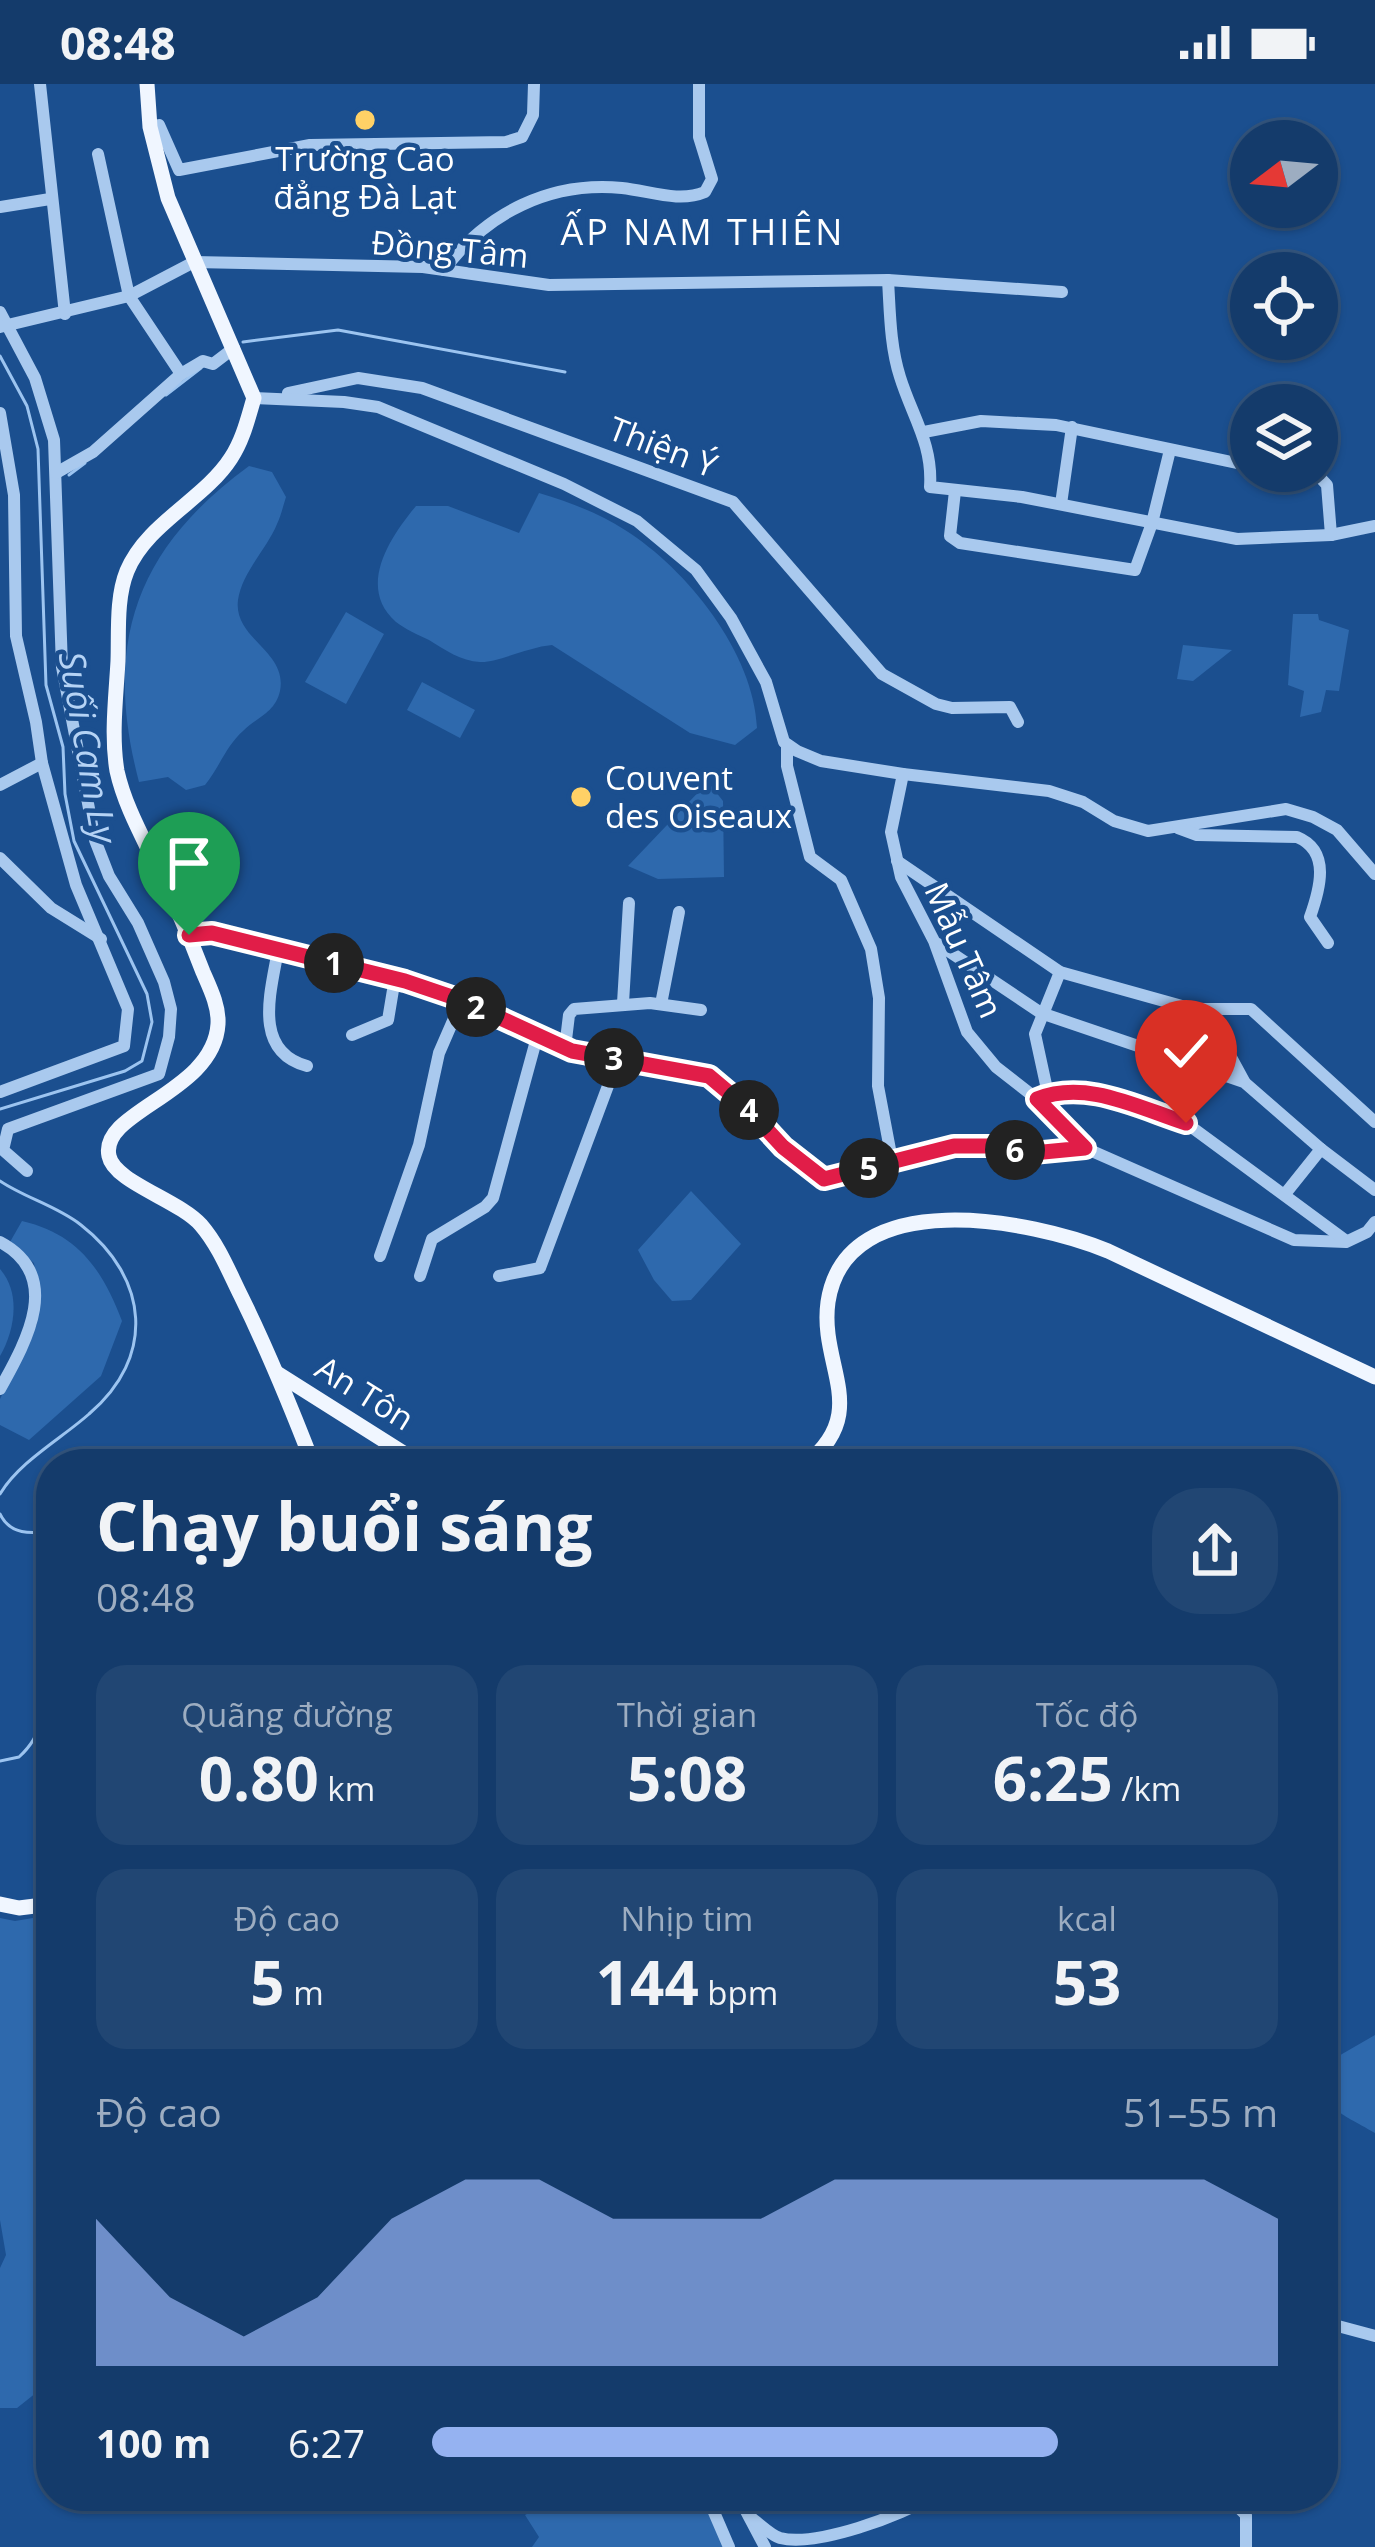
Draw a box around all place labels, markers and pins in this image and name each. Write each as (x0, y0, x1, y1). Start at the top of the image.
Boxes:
marker: Trường Cao đẳng Đà Lạt (352, 107, 378, 133)
place label: Trường Cao đẳng Đà Lạt (273, 136, 457, 219)
place label: Couvent des Oiseaux (605, 755, 792, 838)
marker: Couvent des Oiseaux (568, 784, 594, 810)
pin (138, 812, 240, 935)
pin: 1 (304, 933, 364, 993)
pin: 2 (446, 977, 506, 1037)
pin (1135, 1000, 1237, 1123)
pin: 3 (584, 1028, 644, 1088)
pin: 4 (719, 1080, 779, 1140)
pin: 6 (985, 1120, 1045, 1180)
pin: 5 (839, 1138, 899, 1198)

